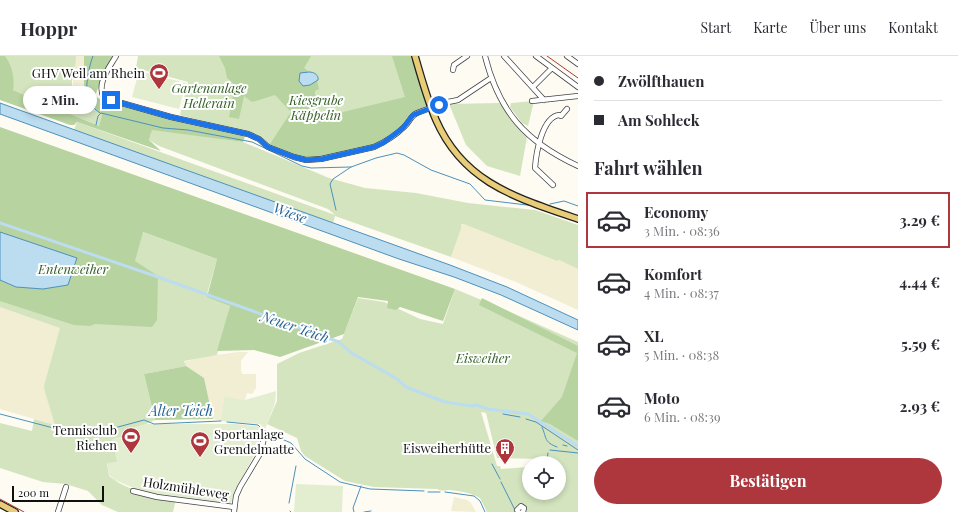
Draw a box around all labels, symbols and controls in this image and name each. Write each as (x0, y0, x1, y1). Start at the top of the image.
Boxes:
text: Hoppr (20, 15, 77, 41)
text: Start (700, 18, 731, 37)
text: Karte (753, 18, 788, 37)
text: Über uns (810, 18, 866, 37)
text: Kontakt (888, 18, 938, 37)
sports icon: GHV Weil am Rhein (148, 62, 170, 90)
place label: GHV Weil am Rhein (32, 64, 145, 81)
text: Zwölfthauen (618, 71, 705, 91)
park label: Gartenanlage Hellerain (171, 79, 247, 111)
callout: 2 Min. (23, 86, 97, 114)
text: 2 Min. (41, 91, 79, 108)
route end (102, 91, 120, 109)
park label: Kiesgrube Käppelin (288, 91, 343, 123)
route start (430, 96, 448, 114)
text: Am Sohleck (618, 110, 700, 130)
text: Fahrt wählen (594, 156, 703, 180)
water label: Wiese (271, 198, 309, 227)
icon: car (596, 202, 632, 238)
text: Economy (644, 202, 708, 222)
text: 3.29 € (899, 210, 940, 230)
text: 3 Min. · 08:36 (644, 222, 720, 239)
park label: Entenweiher (37, 260, 108, 277)
icon: car (596, 264, 632, 300)
text: Komfort (644, 264, 702, 284)
text: 4.44 € (899, 272, 940, 292)
text: 4 Min. · 08:37 (644, 284, 719, 301)
water label: Neuer Teich (257, 305, 332, 347)
icon: car (596, 326, 632, 362)
text: XL (644, 326, 664, 346)
text: 5.59 € (901, 334, 940, 354)
text: 5 Min. · 08:38 (644, 346, 719, 363)
park label: Eisweiher (455, 349, 510, 366)
icon: car (596, 388, 632, 424)
text: Moto (644, 388, 680, 408)
text: 2.93 € (900, 396, 940, 416)
water label: Alter Teich (147, 401, 213, 420)
text: 6 Min. · 08:39 (644, 408, 721, 425)
place label: Tennisclub Riehen (53, 421, 117, 453)
place label: Sportanlage Grendelmatte (214, 425, 295, 457)
sports icon: Tennisclub Riehen (120, 426, 142, 454)
sports icon: Sportanlage Grendelmatte (189, 430, 211, 458)
building icon: Eisweiherhütte (494, 437, 516, 465)
place label: Eisweiherhütte (403, 439, 491, 456)
map controls (522, 456, 566, 500)
button: locate (522, 456, 566, 500)
button: Bestätigen (594, 458, 942, 504)
street label: Holzmühleweg (142, 472, 230, 503)
scale bar (12, 484, 104, 503)
text: 200 m (18, 485, 49, 500)

